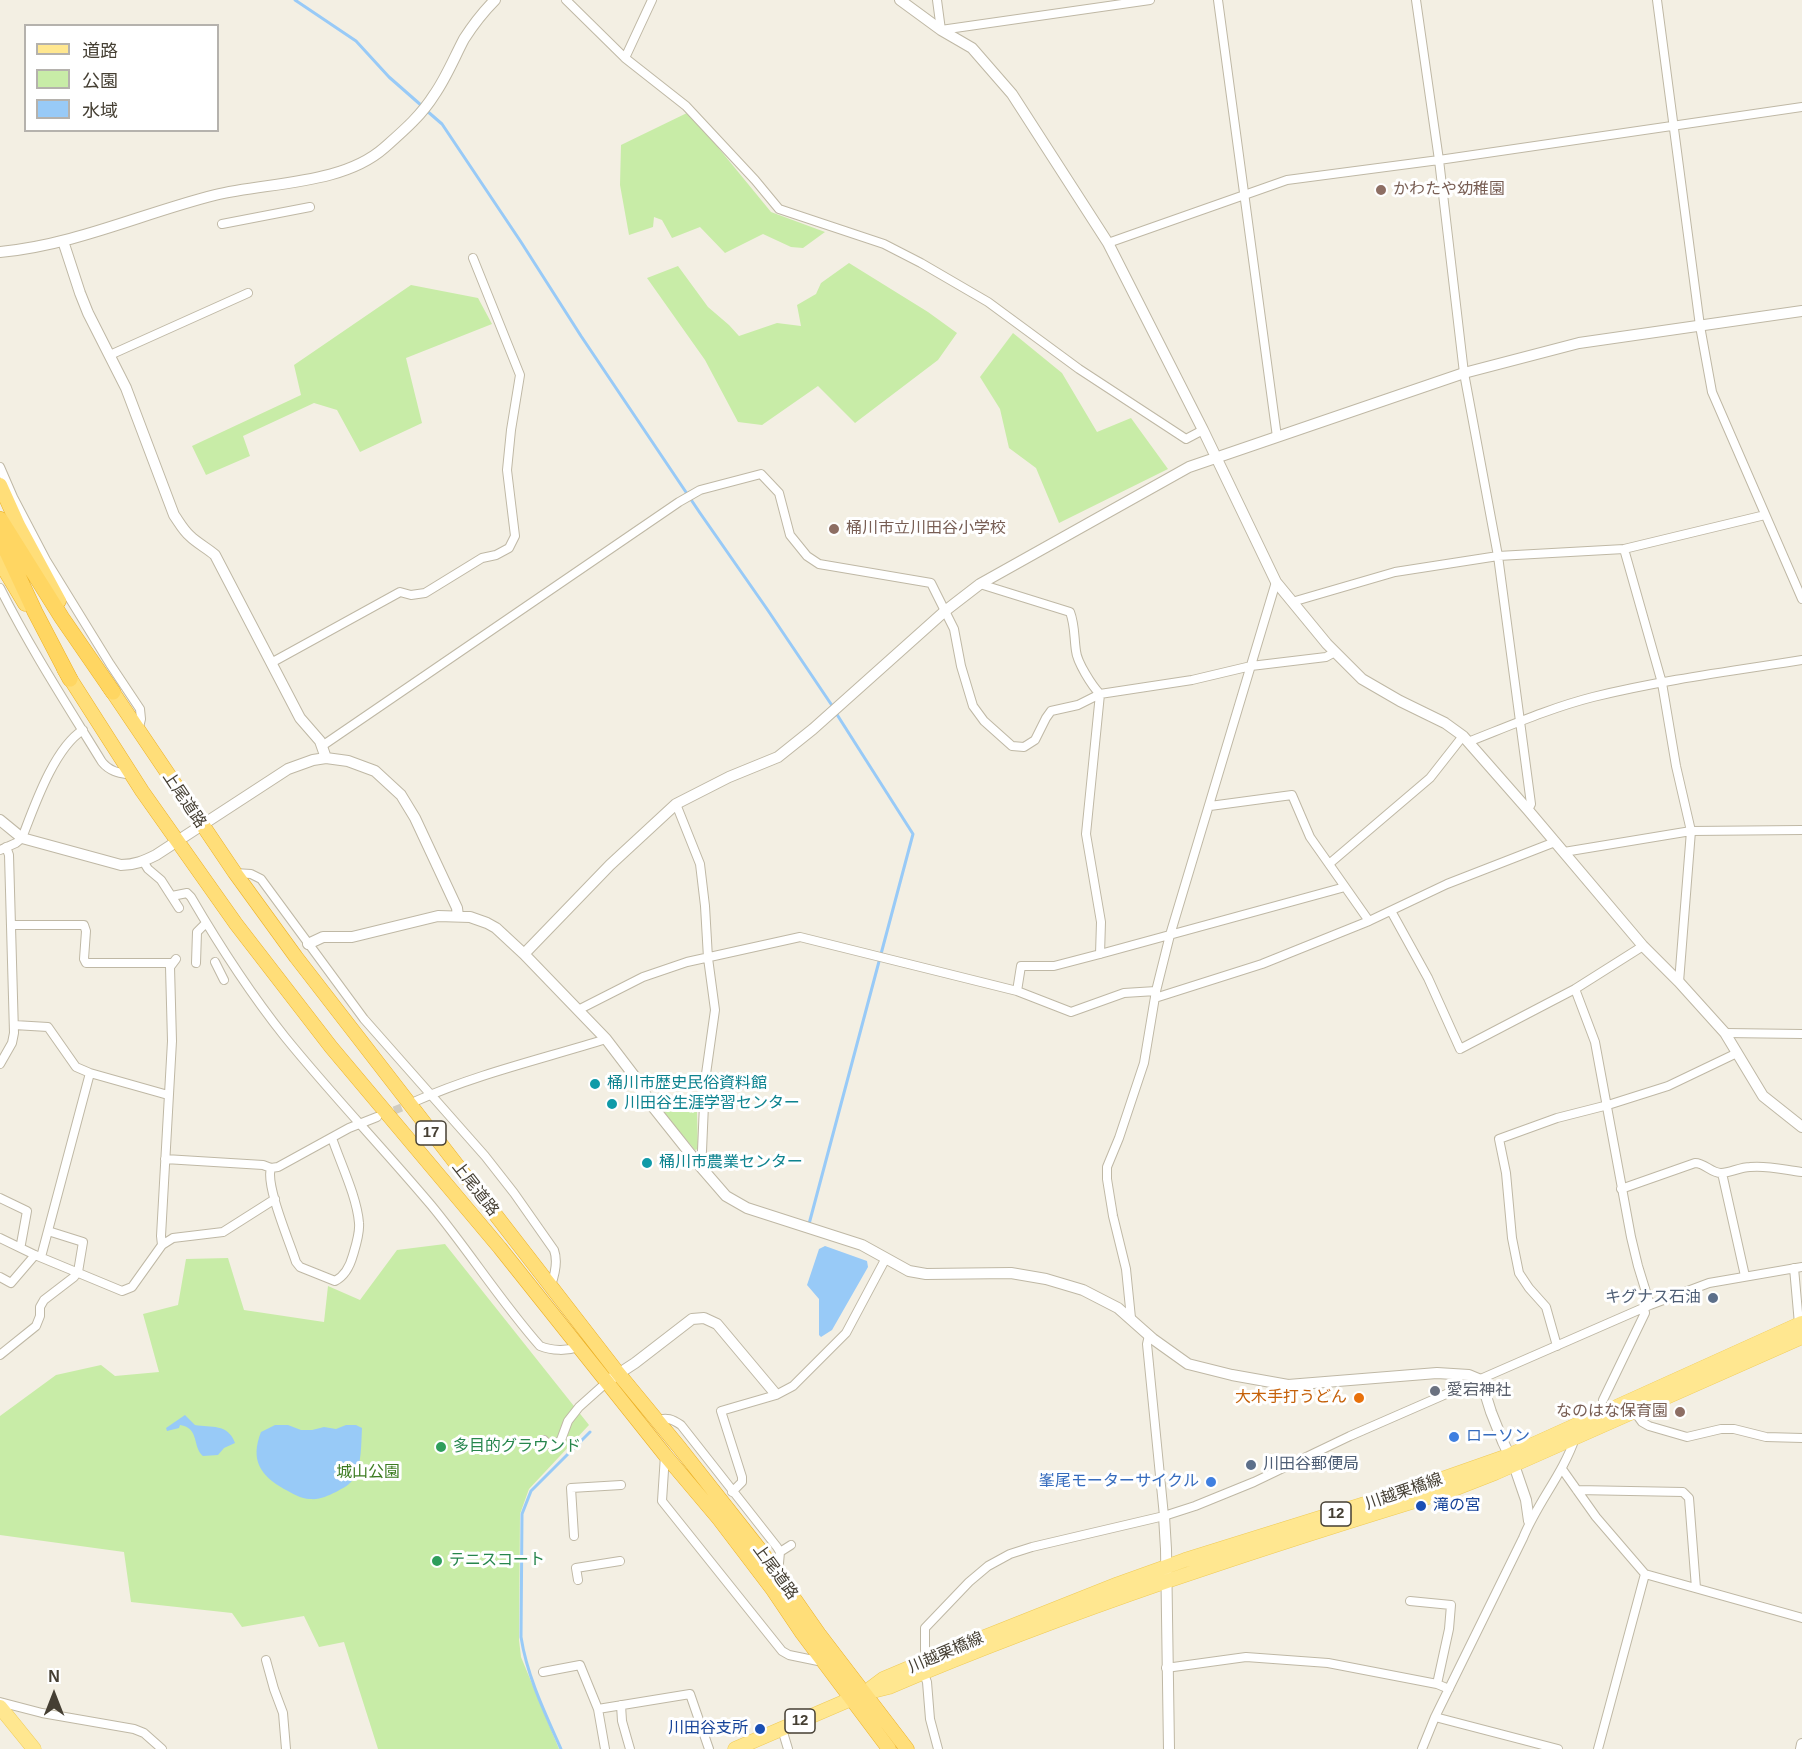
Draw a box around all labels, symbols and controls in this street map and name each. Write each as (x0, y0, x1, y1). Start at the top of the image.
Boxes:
legend (24, 24, 219, 132)
text: 道路 (82, 41, 118, 61)
text: 公園 (82, 71, 118, 91)
text: 水域 (82, 101, 118, 121)
place label: かわたや幼稚園 (1393, 180, 1505, 200)
marker: かわたや幼稚園 (1374, 183, 1388, 197)
place label: 桶川市立川田谷小学校 (846, 519, 1006, 539)
marker: 桶川市立川田谷小学校 (827, 522, 841, 536)
street label: 上尾道路 (158, 768, 210, 832)
place label: 桶川市歴史民俗資料館 (607, 1074, 767, 1094)
marker: 桶川市歴史民俗資料館 (588, 1077, 602, 1091)
place label: 川田谷生涯学習センター (624, 1094, 800, 1114)
marker: 川田谷生涯学習センター (605, 1097, 619, 1111)
road number: 17 (416, 1121, 446, 1145)
place label: 桶川市農業センター (659, 1153, 803, 1173)
marker: 桶川市農業センター (640, 1156, 654, 1170)
street label: 上尾道路 (448, 1158, 502, 1220)
place label: キグナス石油 (1605, 1288, 1701, 1308)
marker: キグナス石油 (1706, 1291, 1720, 1305)
place label: 愛宕神社 (1447, 1381, 1511, 1401)
marker: 愛宕神社 (1428, 1384, 1442, 1398)
place label: 大木手打うどん (1235, 1388, 1347, 1408)
marker: 大木手打うどん (1352, 1391, 1366, 1405)
place label: なのはな保育園 (1556, 1402, 1668, 1422)
marker: なのはな保育園 (1673, 1405, 1687, 1419)
place label: ローソン (1466, 1427, 1530, 1447)
marker: ローソン (1447, 1430, 1461, 1444)
place label: 多目的グラウンド (453, 1437, 581, 1457)
marker: 多目的グラウンド (434, 1440, 448, 1454)
place label: 川田谷郵便局 (1263, 1455, 1359, 1475)
marker: 川田谷郵便局 (1244, 1458, 1258, 1472)
park label: 城山公園 (336, 1463, 400, 1483)
street label: 川越栗橋線 (1363, 1470, 1445, 1514)
place label: 峯尾モーターサイクル (1039, 1472, 1199, 1492)
marker: 峯尾モーターサイクル (1204, 1475, 1218, 1489)
place label: 滝の宮 (1433, 1496, 1481, 1516)
marker: 滝の宮 (1414, 1499, 1428, 1513)
road number: 12 (1321, 1502, 1351, 1526)
street label: 上尾道路 (748, 1540, 802, 1604)
place label: テニスコート (449, 1551, 545, 1571)
marker: テニスコート (430, 1554, 444, 1568)
street label: 川越栗橋線 (905, 1629, 987, 1677)
north arrow (24, 1665, 84, 1725)
text: N (48, 1668, 60, 1685)
road number: 12 (785, 1709, 815, 1733)
place label: 川田谷支所 (668, 1719, 748, 1739)
marker: 川田谷支所 (753, 1722, 767, 1736)

